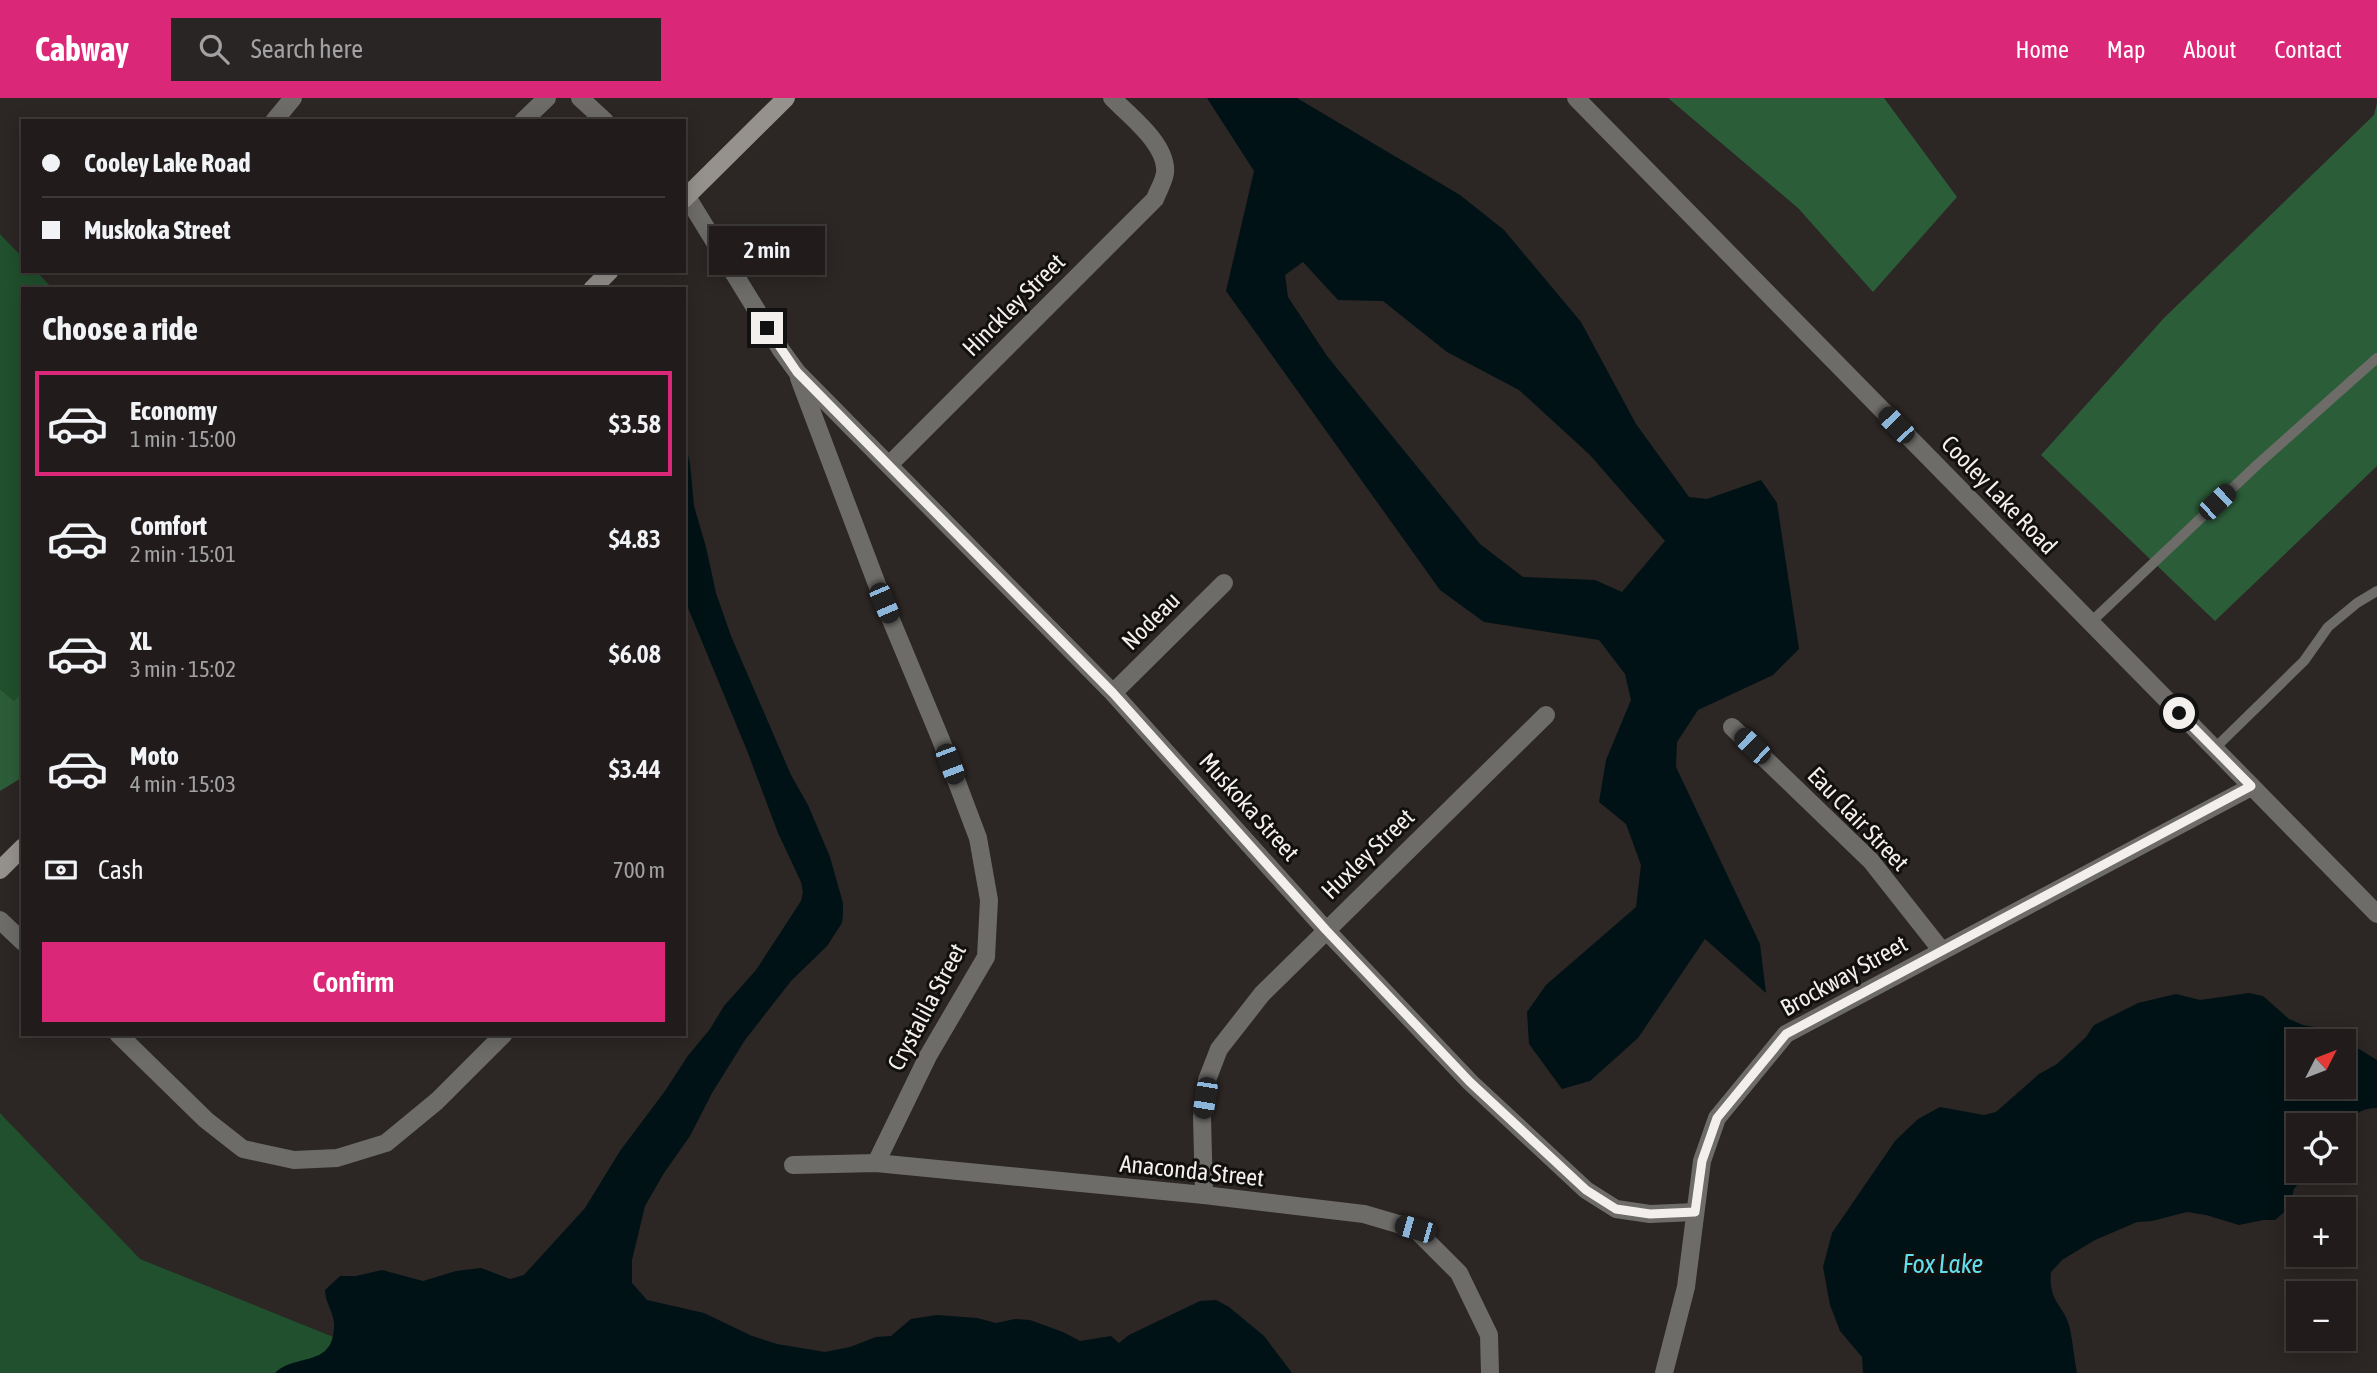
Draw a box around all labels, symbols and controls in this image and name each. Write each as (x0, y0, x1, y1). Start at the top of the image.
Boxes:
search box (171, 18, 661, 81)
text: Cabway (35, 30, 129, 68)
icon: search (195, 30, 233, 68)
text: Search here (251, 34, 363, 64)
text: Home (2015, 36, 2069, 63)
text: Map (2107, 36, 2145, 63)
text: About (2183, 36, 2236, 63)
text: Contact (2274, 36, 2342, 63)
text: Cooley Lake Road (84, 148, 251, 178)
text: Muskoka Street (84, 215, 230, 245)
callout: 2 min (709, 226, 825, 275)
text: 2 min (744, 237, 790, 263)
street label: Hinckley Street (957, 248, 1070, 361)
text: Choose a ride (42, 310, 198, 347)
route end (751, 312, 783, 344)
icon: car (46, 392, 109, 455)
text: Economy (130, 396, 217, 426)
car (1874, 403, 1919, 447)
text: $3.58 (609, 409, 661, 439)
text: 1 min · 15:00 (130, 426, 236, 452)
street label: Cooley Lake Road (1936, 430, 2063, 559)
car (2195, 480, 2240, 524)
icon: car (46, 507, 109, 570)
text: Comfort (130, 511, 207, 541)
text: $4.83 (609, 524, 661, 554)
text: 2 min · 15:01 (130, 541, 236, 567)
car (867, 580, 902, 626)
street label: Nodeau (1116, 586, 1185, 655)
icon: car (46, 622, 109, 685)
text: XL (130, 626, 152, 656)
text: $6.08 (609, 639, 661, 669)
text: 3 min · 15:02 (130, 656, 236, 682)
route start (2163, 697, 2195, 729)
car (1730, 724, 1775, 768)
icon: car (46, 737, 109, 800)
text: Moto (130, 741, 179, 771)
car (933, 741, 968, 787)
street label: Muskoka Street (1194, 747, 1305, 866)
text: $3.44 (609, 754, 661, 784)
street label: Eau Clair Street (1802, 761, 1914, 876)
text: 4 min · 15:03 (130, 771, 236, 797)
street label: Huxley Street (1316, 803, 1419, 904)
icon: cash (42, 851, 80, 889)
text: Cash (98, 855, 144, 885)
text: 700 m (613, 857, 665, 883)
street label: Brockway Street (1776, 930, 1912, 1021)
street label: Crystalila Street (882, 939, 971, 1075)
button: Confirm (42, 942, 665, 1022)
north arrow (2286, 1029, 2356, 1099)
map controls (2286, 1029, 2356, 1351)
car (1192, 1076, 1219, 1120)
button: locate (2286, 1113, 2356, 1183)
street label: Anaconda Street (1119, 1150, 1266, 1192)
button: + (2286, 1197, 2356, 1267)
car (1392, 1213, 1439, 1245)
water label: Fox Lake (1903, 1249, 1983, 1279)
button: − (2286, 1281, 2356, 1351)

